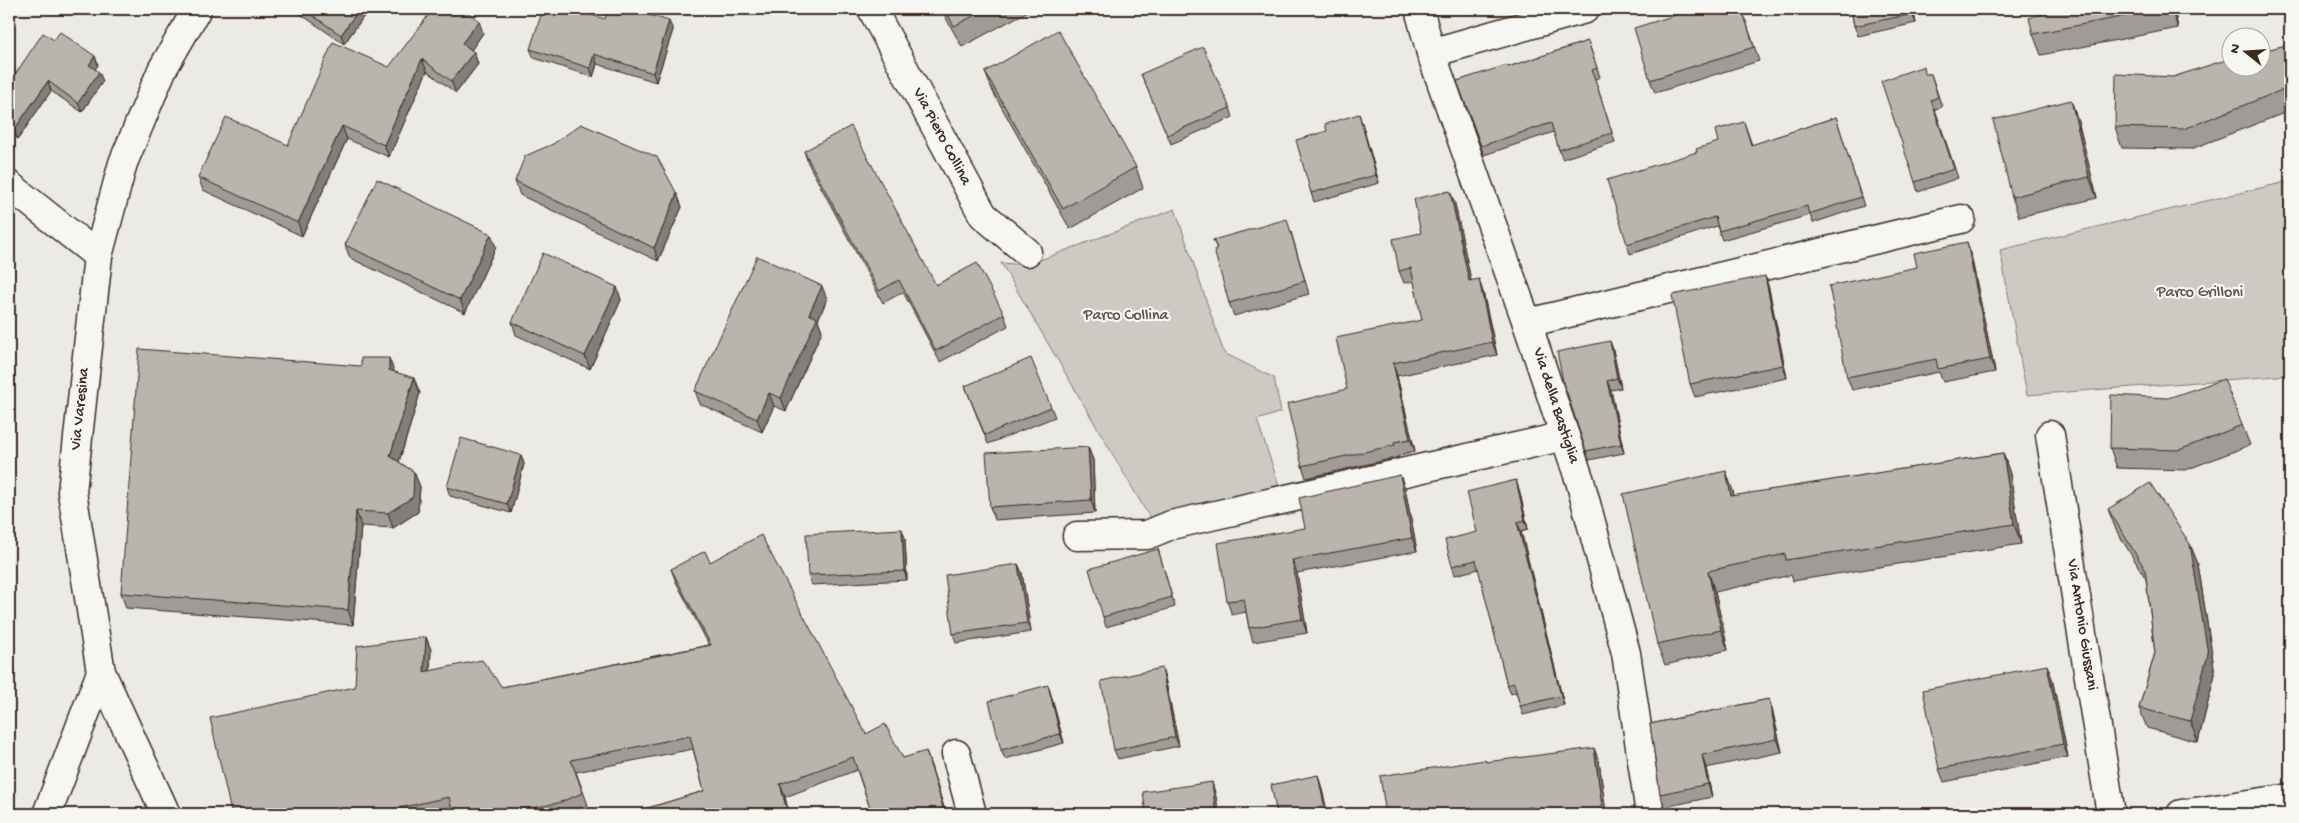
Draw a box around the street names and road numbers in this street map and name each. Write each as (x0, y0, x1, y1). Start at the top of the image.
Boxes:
street label: Via Piero Collina (907, 84, 975, 190)
street label: Via della Bastiglia (1527, 345, 1583, 467)
street label: Via Varesina (67, 366, 95, 452)
street label: Via Antonio Giussani (2061, 557, 2101, 692)

